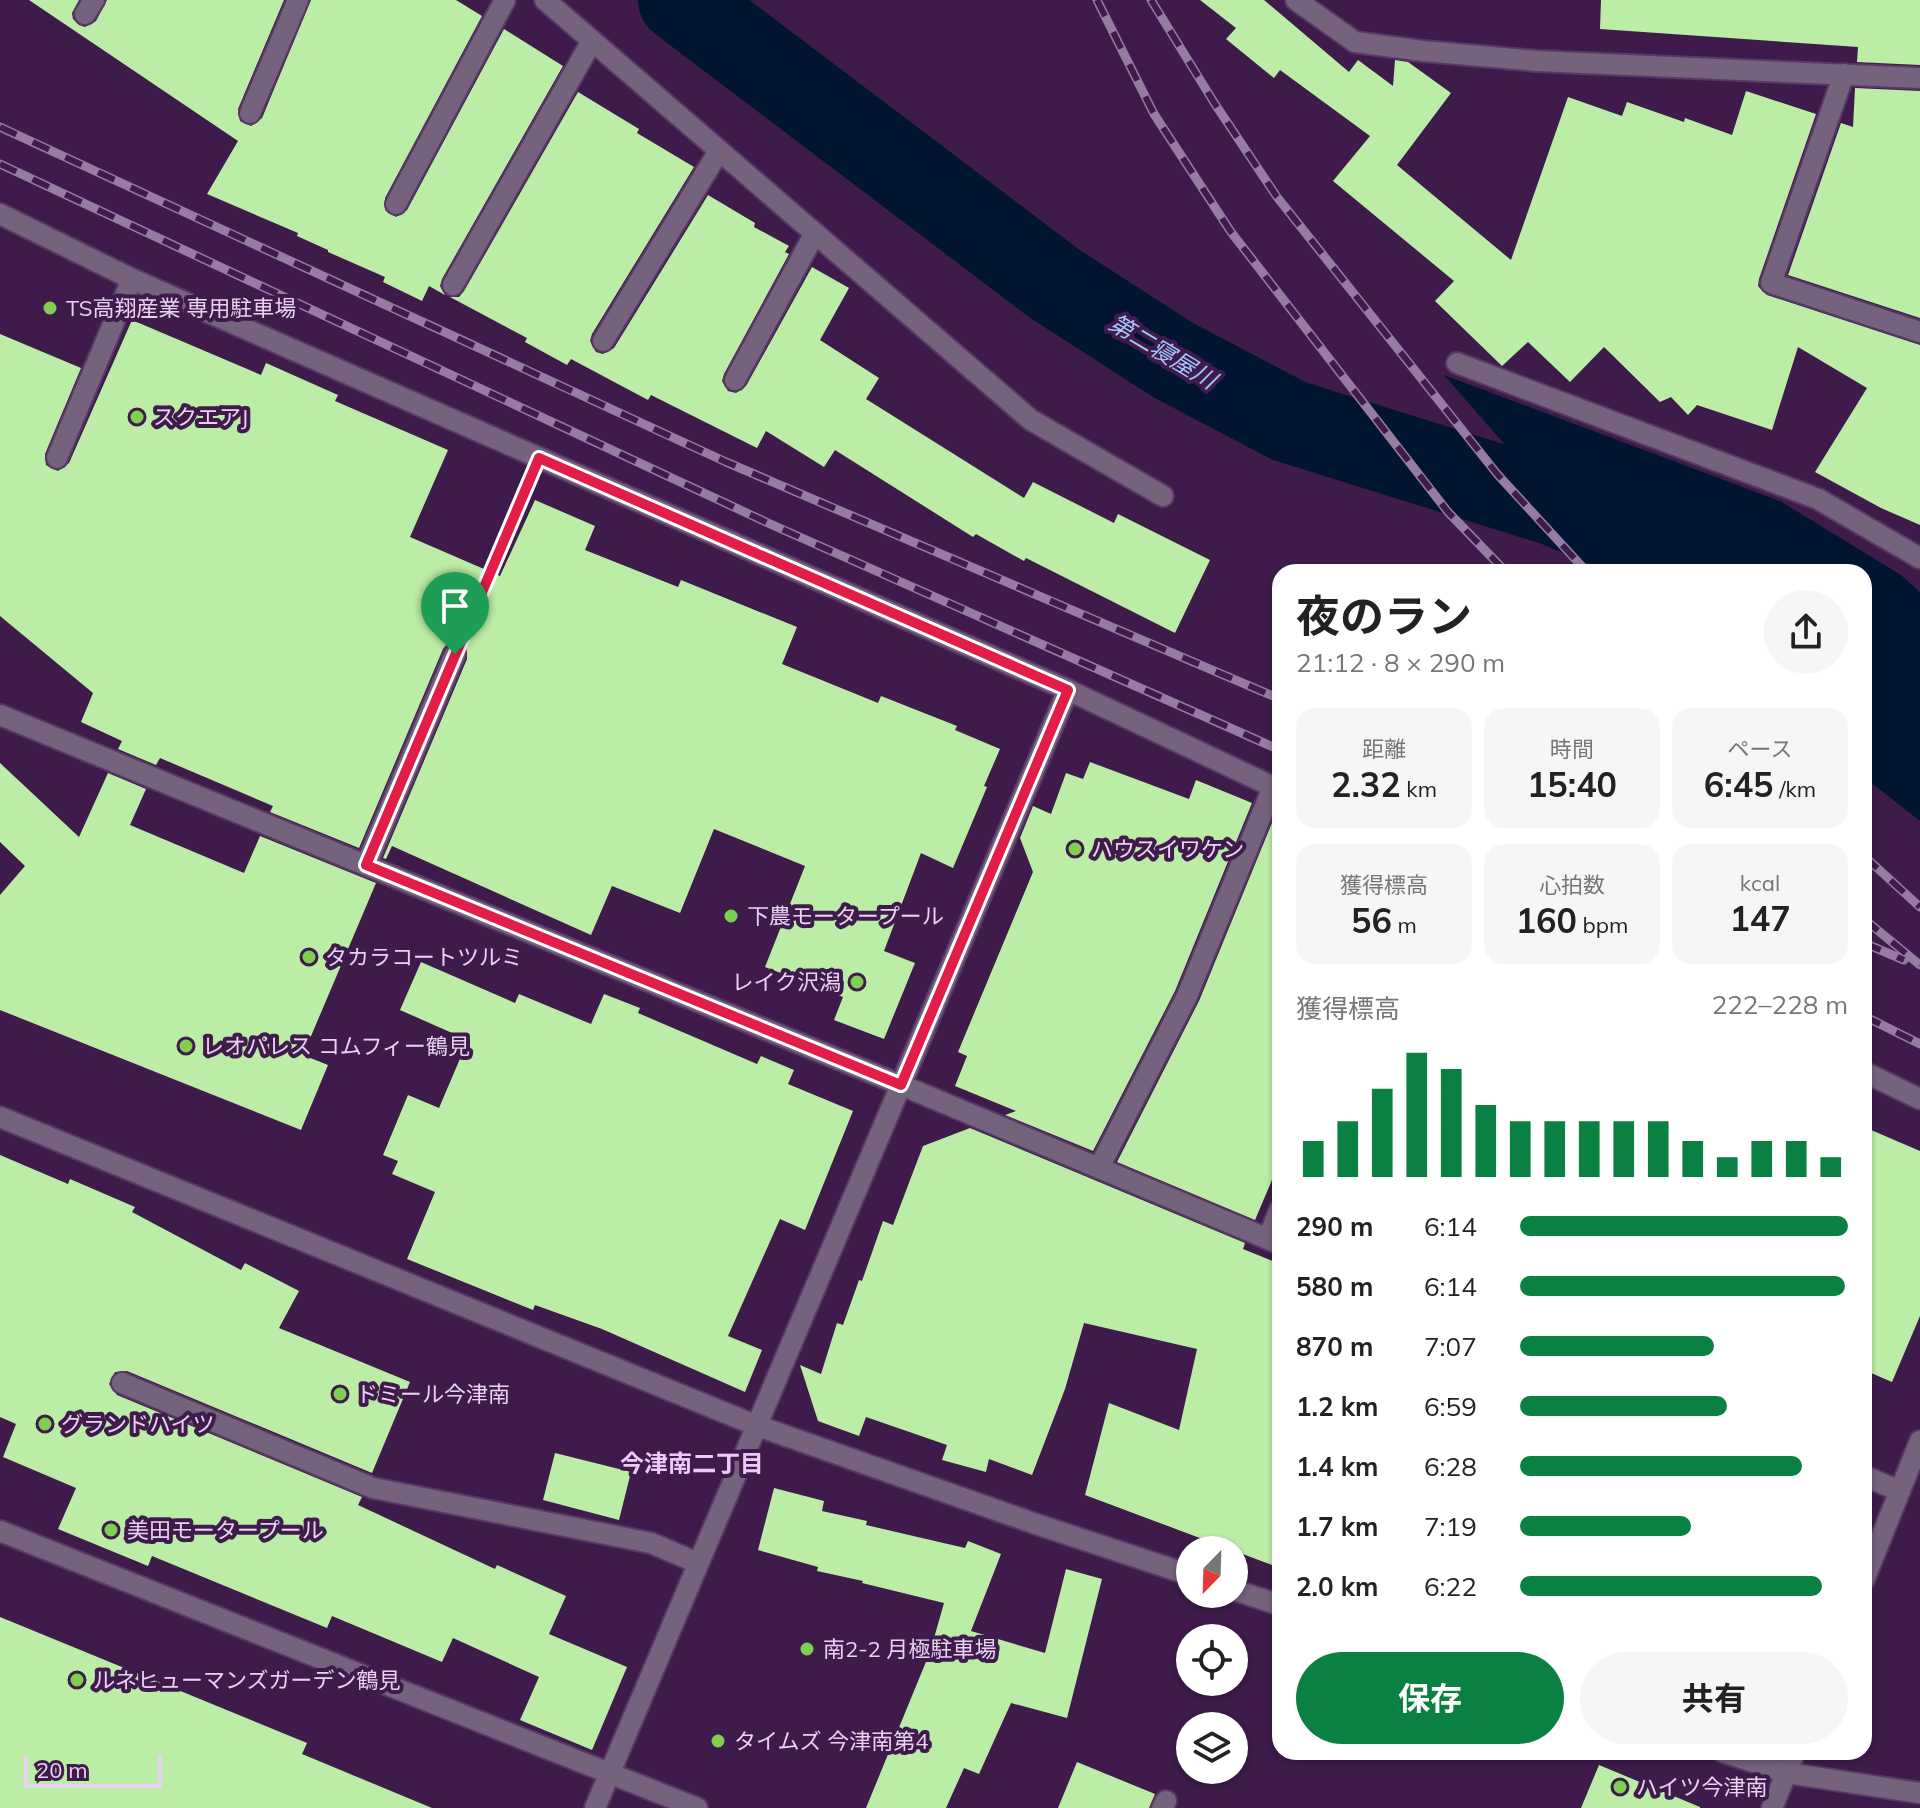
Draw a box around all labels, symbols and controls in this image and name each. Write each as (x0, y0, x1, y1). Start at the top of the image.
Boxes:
place label: TS高翔産業 専用駐車場 (66, 294, 296, 322)
marker: TS高翔産業 専用駐車場 (41, 299, 59, 317)
water label: 第二寝屋川 (1104, 307, 1225, 396)
place label: スクエアJ (153, 403, 248, 431)
marker: スクエアJ (128, 408, 146, 426)
pin (421, 572, 489, 654)
icon: arrive (433, 584, 477, 628)
text: 夜のラン (1296, 588, 1472, 643)
button: share (1764, 590, 1848, 674)
text: 21:12 · 8 × 290 m (1296, 646, 1505, 679)
text: 距離 (1362, 735, 1406, 763)
text: 時間 (1550, 735, 1594, 763)
text: ペース (1728, 735, 1792, 763)
text: 2.32 (1331, 763, 1401, 806)
text: 15:40 (1527, 763, 1617, 806)
text: 6:45 (1704, 763, 1774, 806)
text: km (1401, 775, 1437, 803)
text: /km (1774, 775, 1816, 803)
place label: ハウスイワケン (1091, 835, 1244, 863)
marker: ハウスイワケン (1066, 840, 1084, 858)
text: kcal (1740, 869, 1780, 897)
text: 獲得標高 (1340, 871, 1428, 899)
text: 心拍数 (1539, 871, 1605, 899)
text: 147 (1729, 897, 1791, 940)
text: 56 (1351, 899, 1392, 942)
text: 160 (1516, 899, 1577, 942)
place label: 下農モータープール (747, 902, 944, 930)
marker: 下農モータープール (722, 907, 740, 925)
text: m (1392, 911, 1417, 939)
text: bpm (1577, 911, 1628, 939)
place label: タカラコートツルミ (325, 943, 523, 971)
marker: タカラコートツルミ (300, 948, 318, 966)
place label: レイク沢潟 (731, 968, 841, 996)
marker: レイク沢潟 (848, 973, 866, 991)
text: 222–228 m (1712, 988, 1848, 1021)
text: 獲得標高 (1296, 992, 1400, 1025)
place label: レオパレス コムフィー鶴見 (202, 1032, 470, 1060)
marker: レオパレス コムフィー鶴見 (177, 1037, 195, 1055)
text: 290 m (1296, 1210, 1373, 1243)
text: 6:14 (1424, 1210, 1477, 1243)
text: 580 m (1296, 1270, 1373, 1303)
text: 6:14 (1424, 1270, 1477, 1303)
text: 870 m (1296, 1330, 1373, 1363)
text: 7:07 (1424, 1330, 1477, 1363)
place label: ドミール今津南 (356, 1380, 510, 1408)
marker: ドミール今津南 (331, 1385, 349, 1403)
text: 1.2 km (1296, 1390, 1379, 1423)
text: 6:59 (1424, 1390, 1477, 1423)
place label: グランドハイツ (61, 1410, 215, 1438)
marker: グランドハイツ (36, 1415, 54, 1433)
district label: 今津南二丁目 (620, 1448, 764, 1478)
text: 1.4 km (1296, 1450, 1379, 1483)
text: 6:28 (1424, 1450, 1477, 1483)
text: 1.7 km (1296, 1510, 1379, 1543)
text: 7:19 (1424, 1510, 1477, 1543)
place label: 美田モータープール (127, 1516, 324, 1544)
marker: 美田モータープール (102, 1521, 120, 1539)
north arrow (1176, 1536, 1248, 1608)
map controls (1176, 1536, 1248, 1784)
text: 2.0 km (1296, 1570, 1379, 1603)
text: 6:22 (1424, 1570, 1477, 1603)
button: locate (1176, 1624, 1248, 1696)
place label: 南2-2 月極駐車場 (823, 1635, 997, 1663)
marker: 南2-2 月極駐車場 (798, 1640, 816, 1658)
button: 保存 (1296, 1652, 1564, 1744)
button: 共有 (1580, 1652, 1848, 1744)
place label: ルネヒューマンズガーデン鶴見 (93, 1666, 401, 1694)
marker: ルネヒューマンズガーデン鶴見 (68, 1671, 86, 1689)
button: layers (1176, 1712, 1248, 1784)
place label: タイムズ 今津南第4 (734, 1727, 929, 1755)
marker: タイムズ 今津南第4 (709, 1732, 727, 1750)
scale bar (24, 1752, 162, 1788)
text: 20 m (36, 1756, 87, 1784)
place label: ハイツ今津南 (1636, 1773, 1768, 1801)
marker: ハイツ今津南 (1611, 1778, 1629, 1796)

